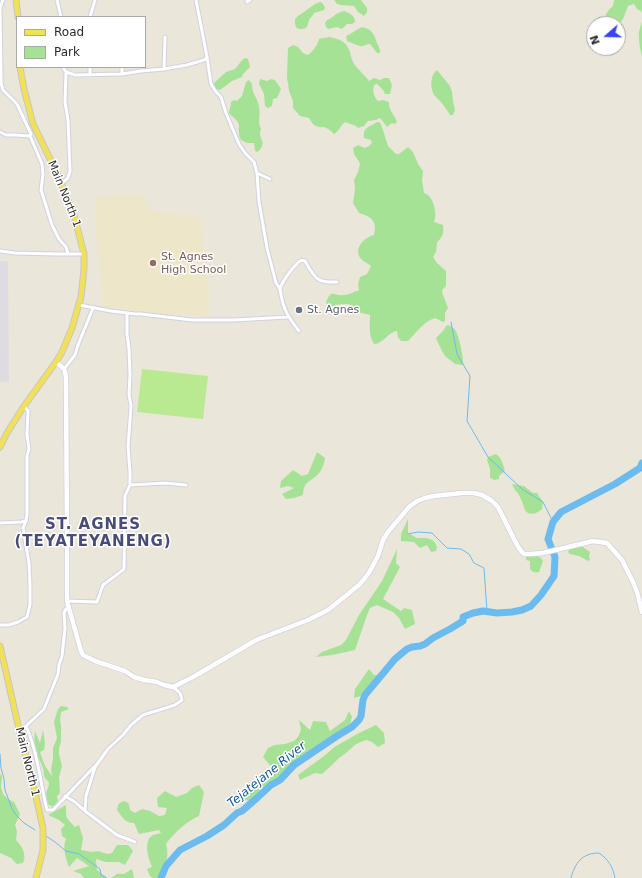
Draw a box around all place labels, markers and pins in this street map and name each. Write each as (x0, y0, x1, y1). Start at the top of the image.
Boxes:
place label: St. Agnes High School (161, 250, 226, 276)
marker: St. Agnes High School (148, 258, 158, 268)
place label: St. Agnes (307, 303, 359, 317)
marker: St. Agnes (294, 305, 304, 315)

